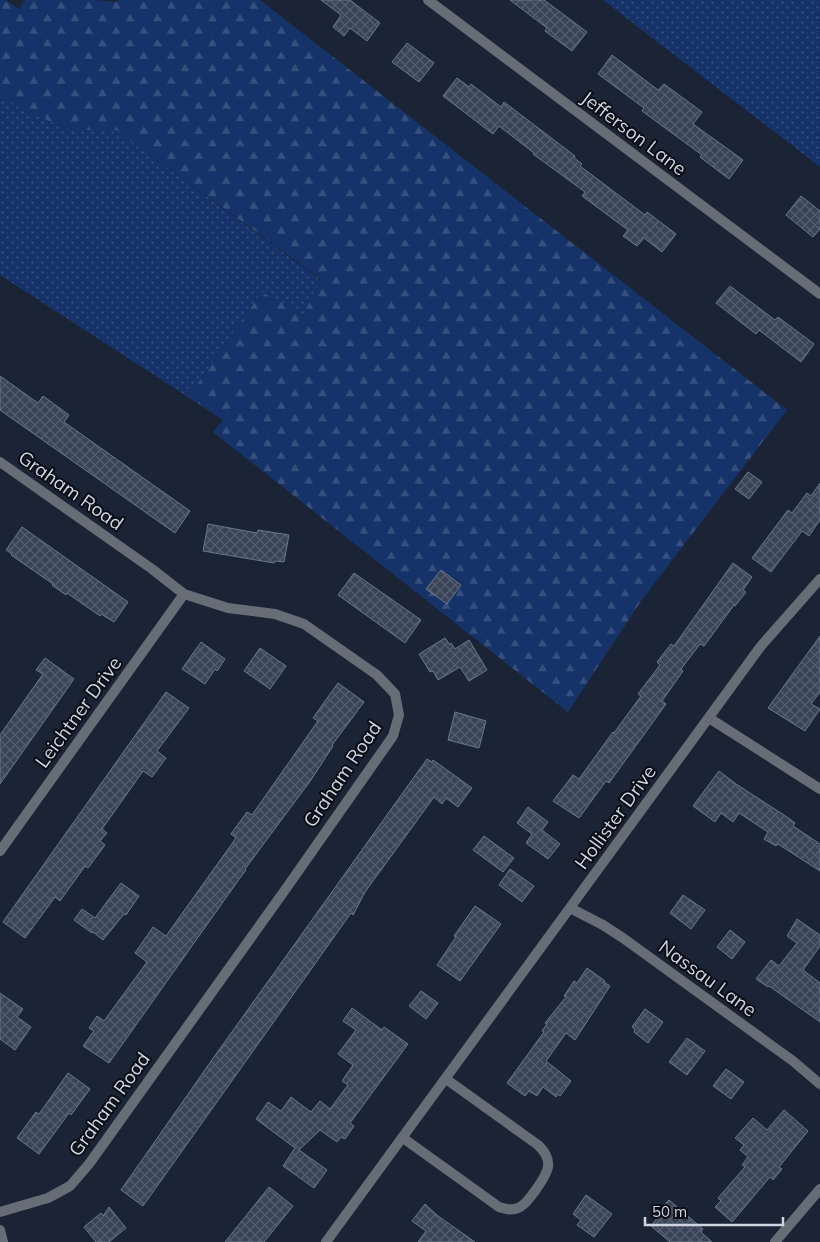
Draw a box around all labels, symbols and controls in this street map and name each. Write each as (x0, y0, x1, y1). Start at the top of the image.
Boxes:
street label: Jefferson Lane (577, 86, 691, 180)
street label: Graham Road (14, 445, 128, 535)
street label: Leichtner Drive (30, 652, 126, 772)
street label: Graham Road (298, 716, 386, 832)
street label: Hollister Drive (569, 760, 661, 874)
street label: Nassau Lane (654, 934, 762, 1022)
street label: Graham Road (63, 1047, 155, 1161)
scale bar (645, 1194, 782, 1226)
text: 50 m (652, 1202, 687, 1221)

